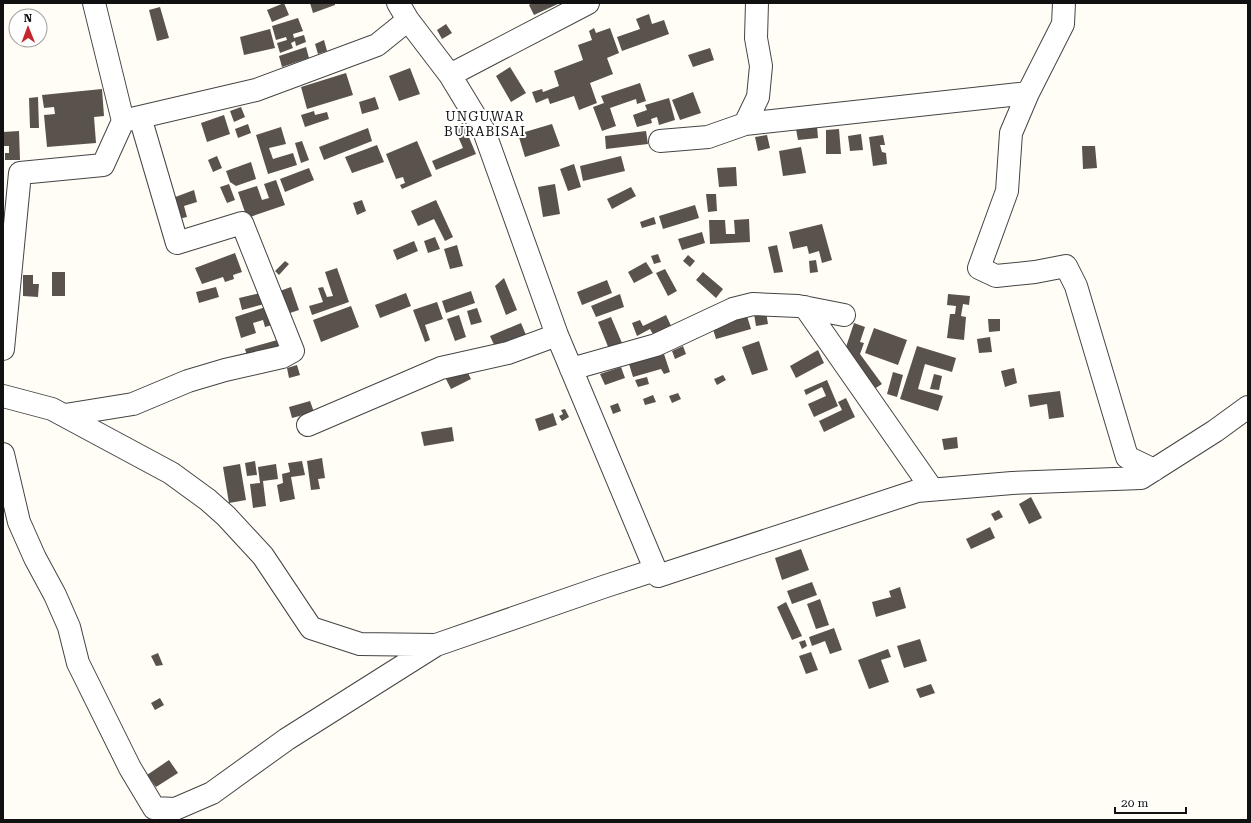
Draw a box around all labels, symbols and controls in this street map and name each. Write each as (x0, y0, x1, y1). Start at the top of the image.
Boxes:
north arrow (8, 8, 48, 48)
text: N (23, 12, 33, 25)
district label: UNGUWAR BURABISAI (444, 109, 526, 139)
scale bar (1115, 789, 1186, 815)
text: 20 m (1121, 796, 1148, 810)

